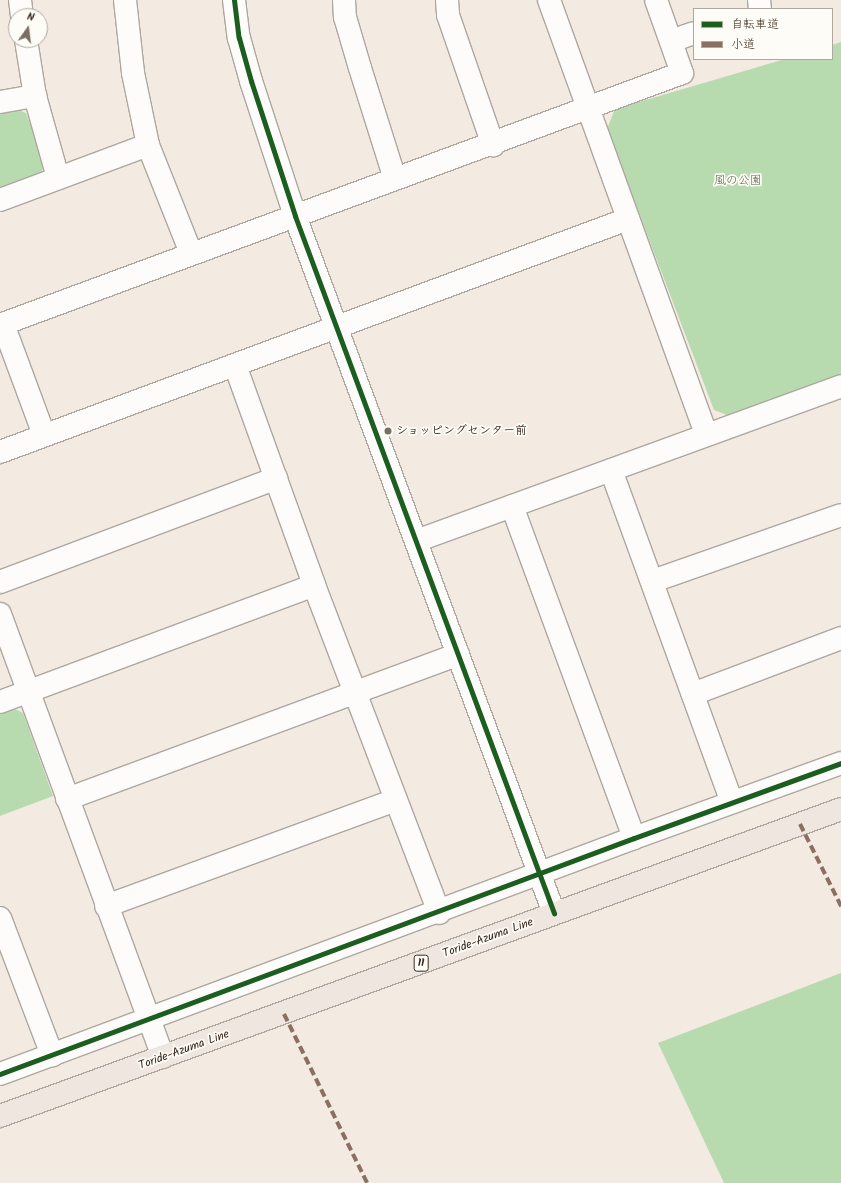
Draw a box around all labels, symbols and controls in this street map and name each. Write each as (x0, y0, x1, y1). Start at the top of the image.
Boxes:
north arrow (8, 8, 48, 48)
text: N (25, 8, 36, 27)
legend (693, 8, 833, 60)
text: 自転車道 (731, 15, 779, 34)
text: 小道 (731, 35, 755, 54)
park label: 風の公園 (714, 174, 762, 188)
place label: ショッピングセンター前 (396, 424, 528, 438)
marker: ショッピングセンター前 (383, 426, 393, 436)
street label: Toride-Azuma Line (441, 915, 535, 961)
road number: 11 (413, 954, 429, 972)
street label: Toride-Azuma Line (137, 1027, 231, 1073)

